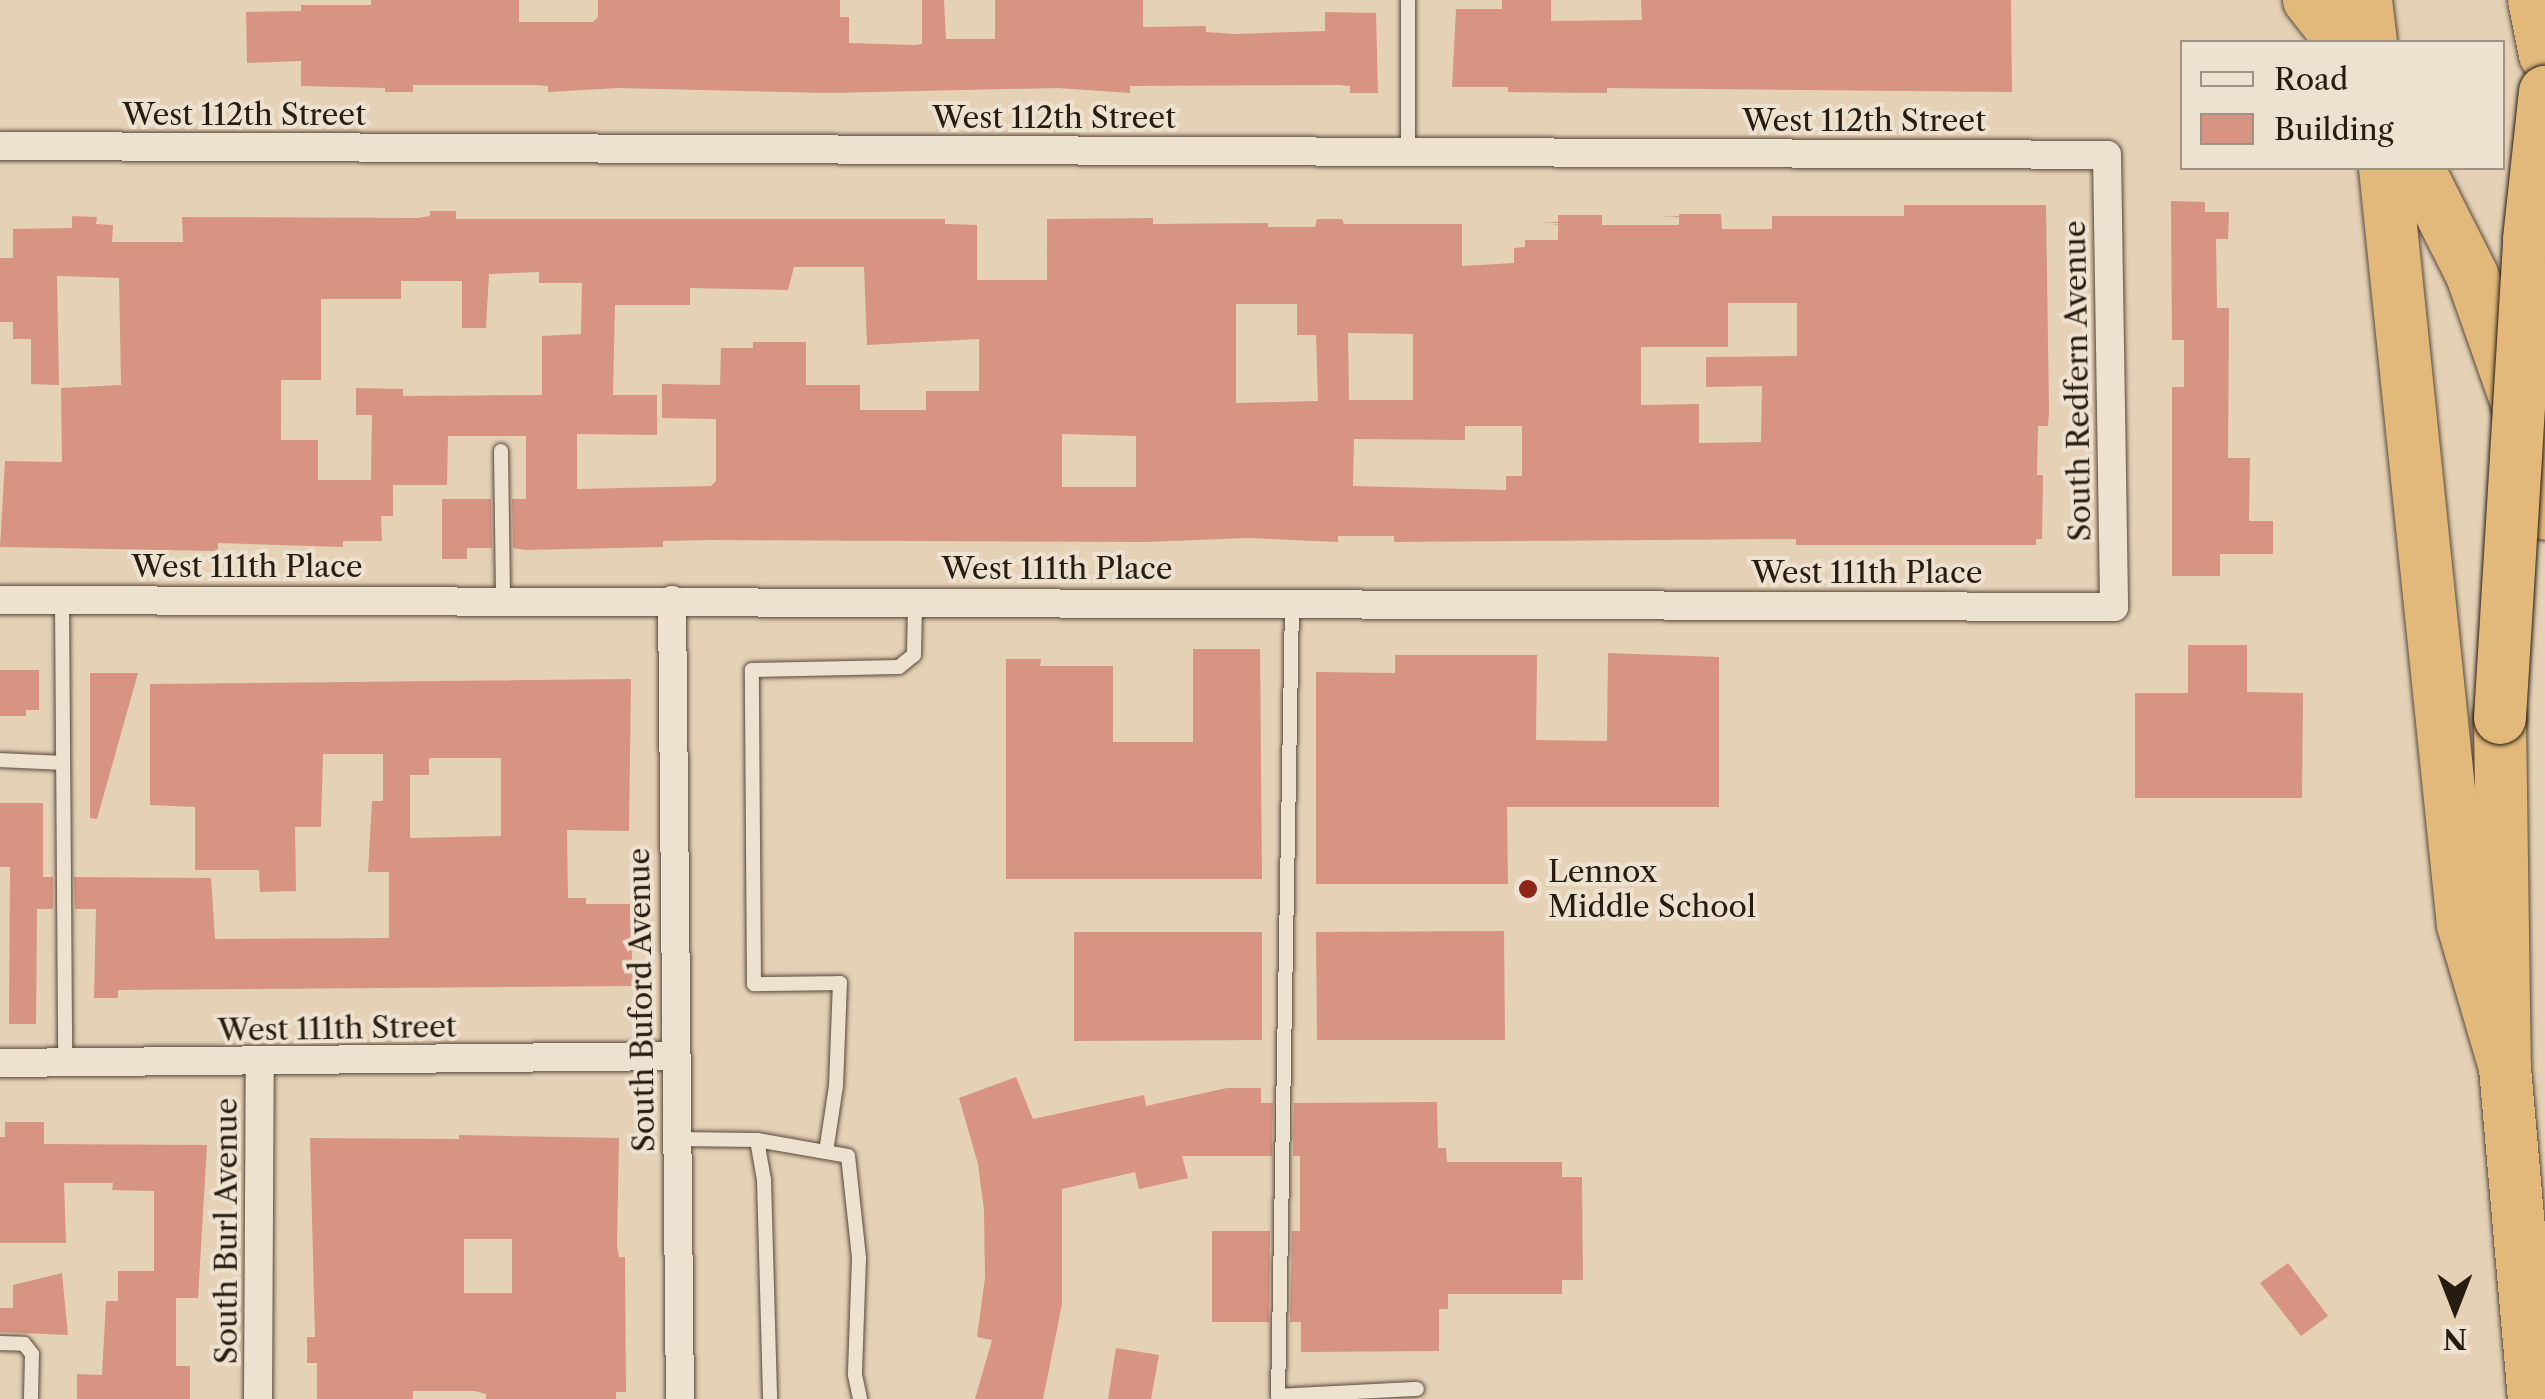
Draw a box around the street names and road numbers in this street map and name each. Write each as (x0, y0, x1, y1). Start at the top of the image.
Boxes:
street label: West 112th Street (122, 97, 366, 133)
street label: West 112th Street (932, 100, 1176, 136)
street label: West 112th Street (1742, 103, 1986, 139)
street label: South Redfern Avenue (2057, 220, 2099, 542)
street label: West 111th Place (132, 549, 362, 585)
street label: West 111th Place (942, 551, 1172, 587)
street label: West 111th Place (1752, 555, 1982, 591)
street label: South Buford Avenue (621, 847, 663, 1153)
street label: West 111th Street (217, 1009, 457, 1049)
street label: South Burl Avenue (209, 1097, 245, 1365)

